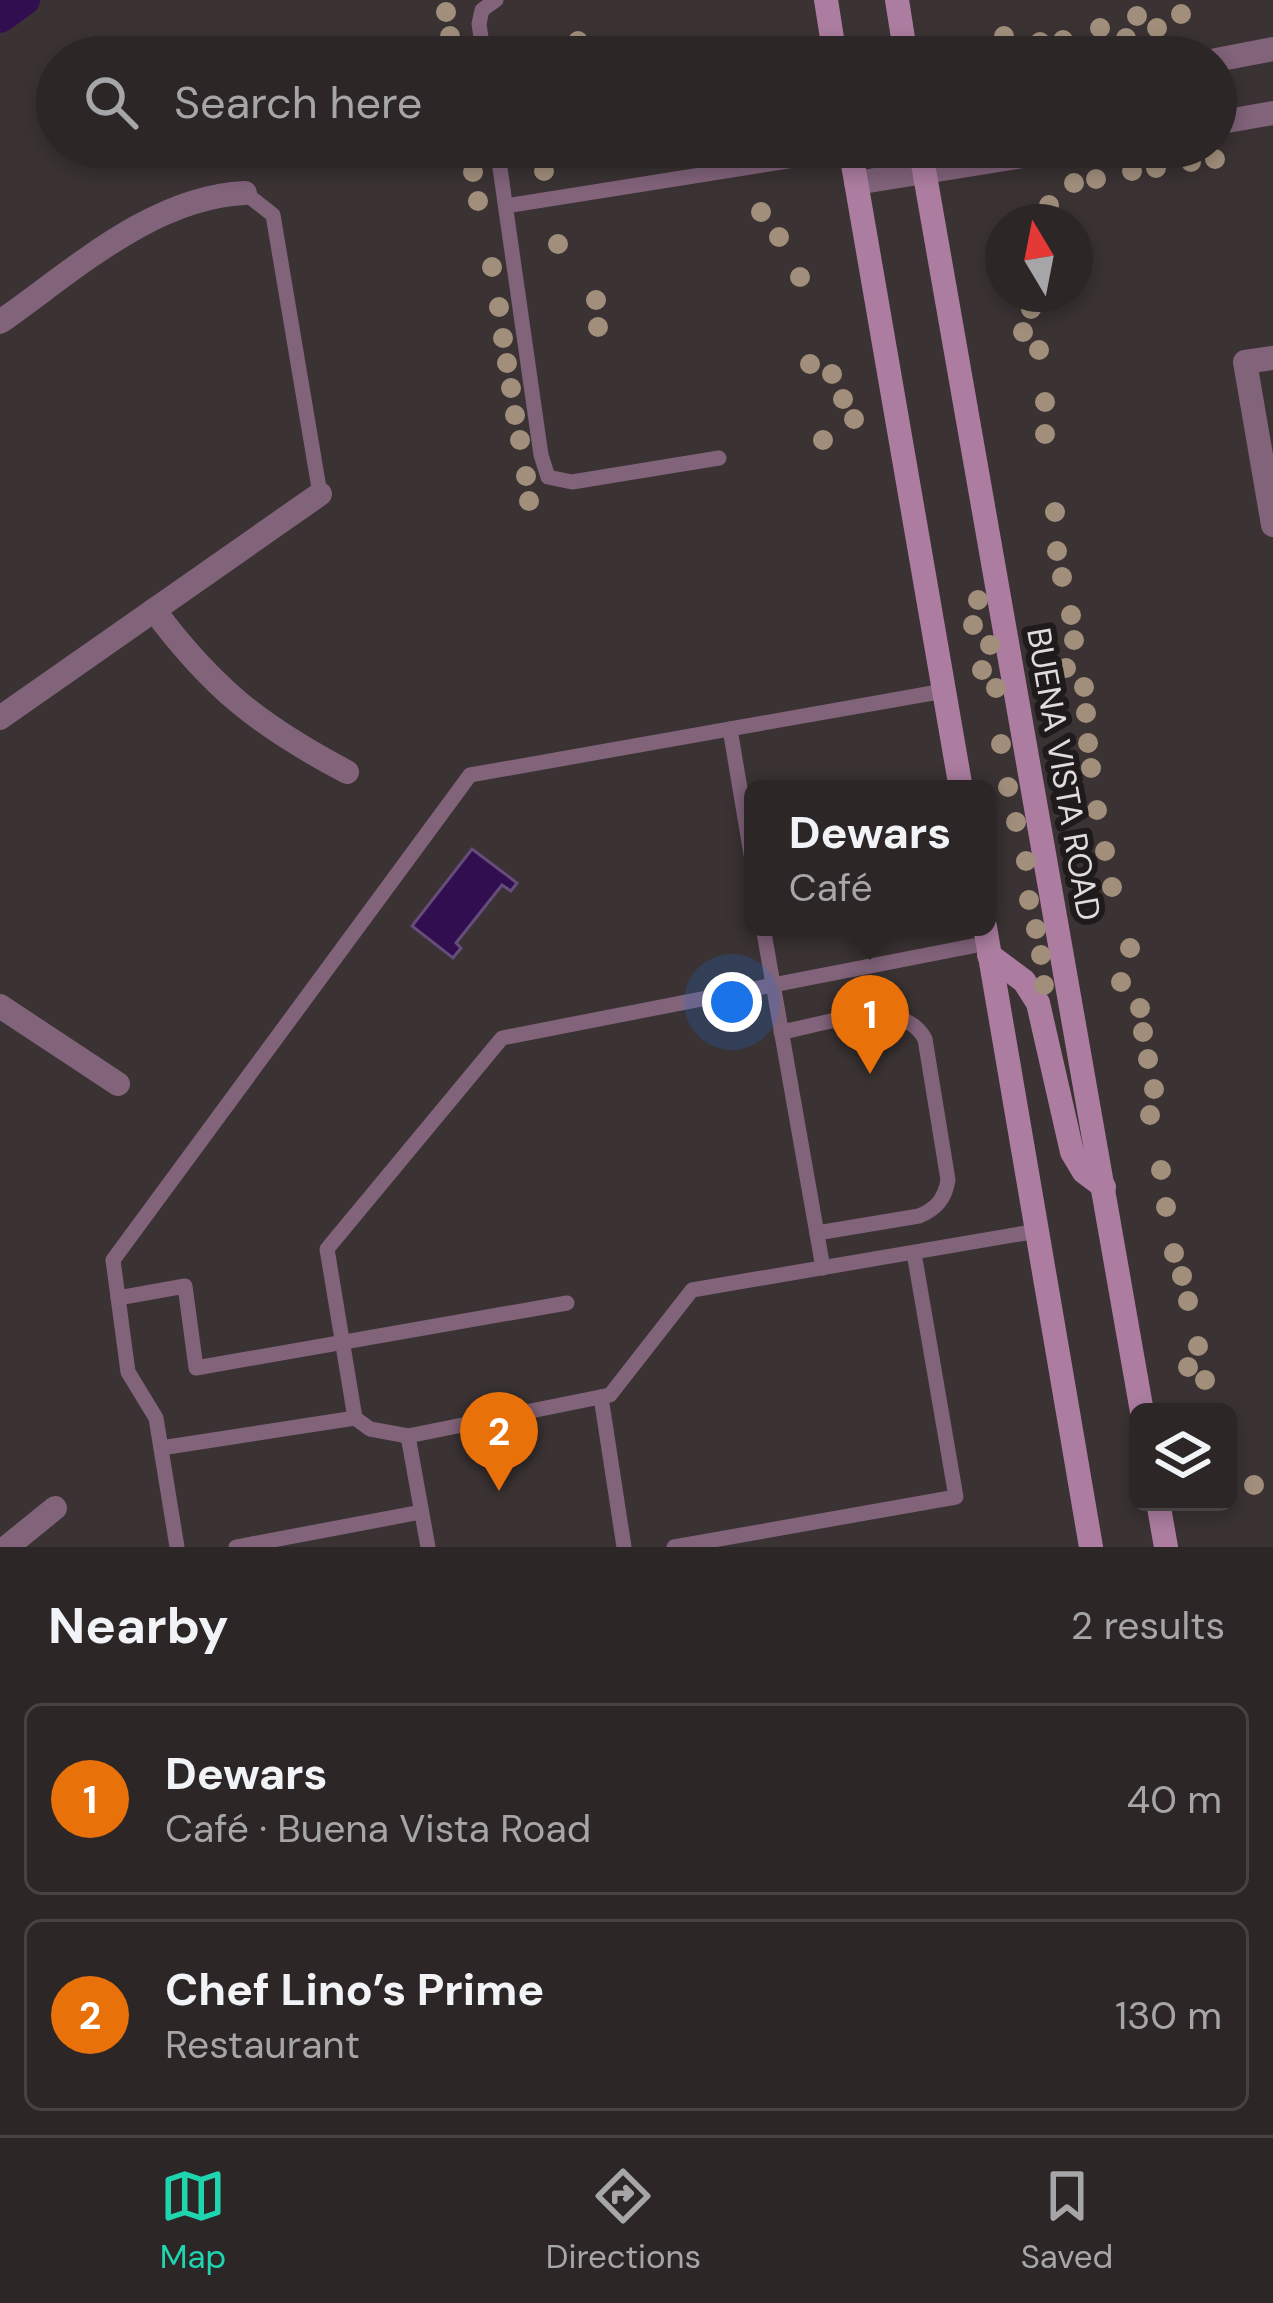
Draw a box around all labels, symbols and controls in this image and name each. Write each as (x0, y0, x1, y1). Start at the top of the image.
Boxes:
search box (36, 36, 1237, 168)
icon: search (78, 69, 144, 135)
text: Search here (174, 73, 422, 132)
north arrow (985, 204, 1093, 312)
street label: BUENA VISTA ROAD (1017, 624, 1111, 924)
popup (744, 780, 996, 936)
text: Dewars (789, 803, 951, 862)
text: Café (789, 862, 873, 913)
your location (702, 972, 762, 1032)
pin: 1 (831, 975, 909, 1074)
pin: 2 (460, 1392, 538, 1491)
map controls (1129, 1403, 1237, 1511)
button: layers (1129, 1403, 1237, 1511)
text: Nearby (48, 1592, 229, 1659)
text: 2 results (1071, 1600, 1225, 1651)
text: Dewars (165, 1744, 327, 1803)
text: 1 (83, 1774, 97, 1825)
text: 40 m (1127, 1774, 1222, 1825)
text: Café · Buena Vista Road (165, 1803, 591, 1854)
text: Chef Lino’s Prime (165, 1960, 544, 2019)
text: 2 (79, 1990, 101, 2041)
text: 130 m (1115, 1990, 1222, 2041)
text: Restaurant (165, 2019, 360, 2070)
tab: Map (160, 2163, 226, 2278)
tab: Directions (546, 2163, 701, 2278)
tab: Saved (1021, 2163, 1113, 2278)

